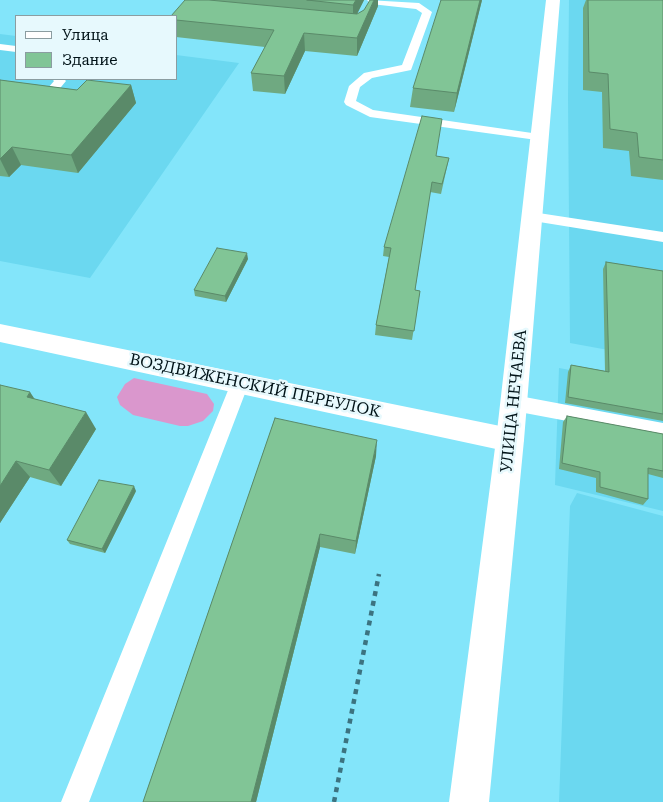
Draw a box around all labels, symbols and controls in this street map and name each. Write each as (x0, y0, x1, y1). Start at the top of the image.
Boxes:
legend (15, 15, 178, 80)
text: Улица (62, 26, 108, 44)
text: Здание (62, 51, 118, 69)
street label: УЛИЦА НЕЧАЕВА (497, 329, 531, 473)
street label: ВОЗДВИЖЕНСКИЙ ПЕРЕУЛОК (128, 350, 382, 422)

